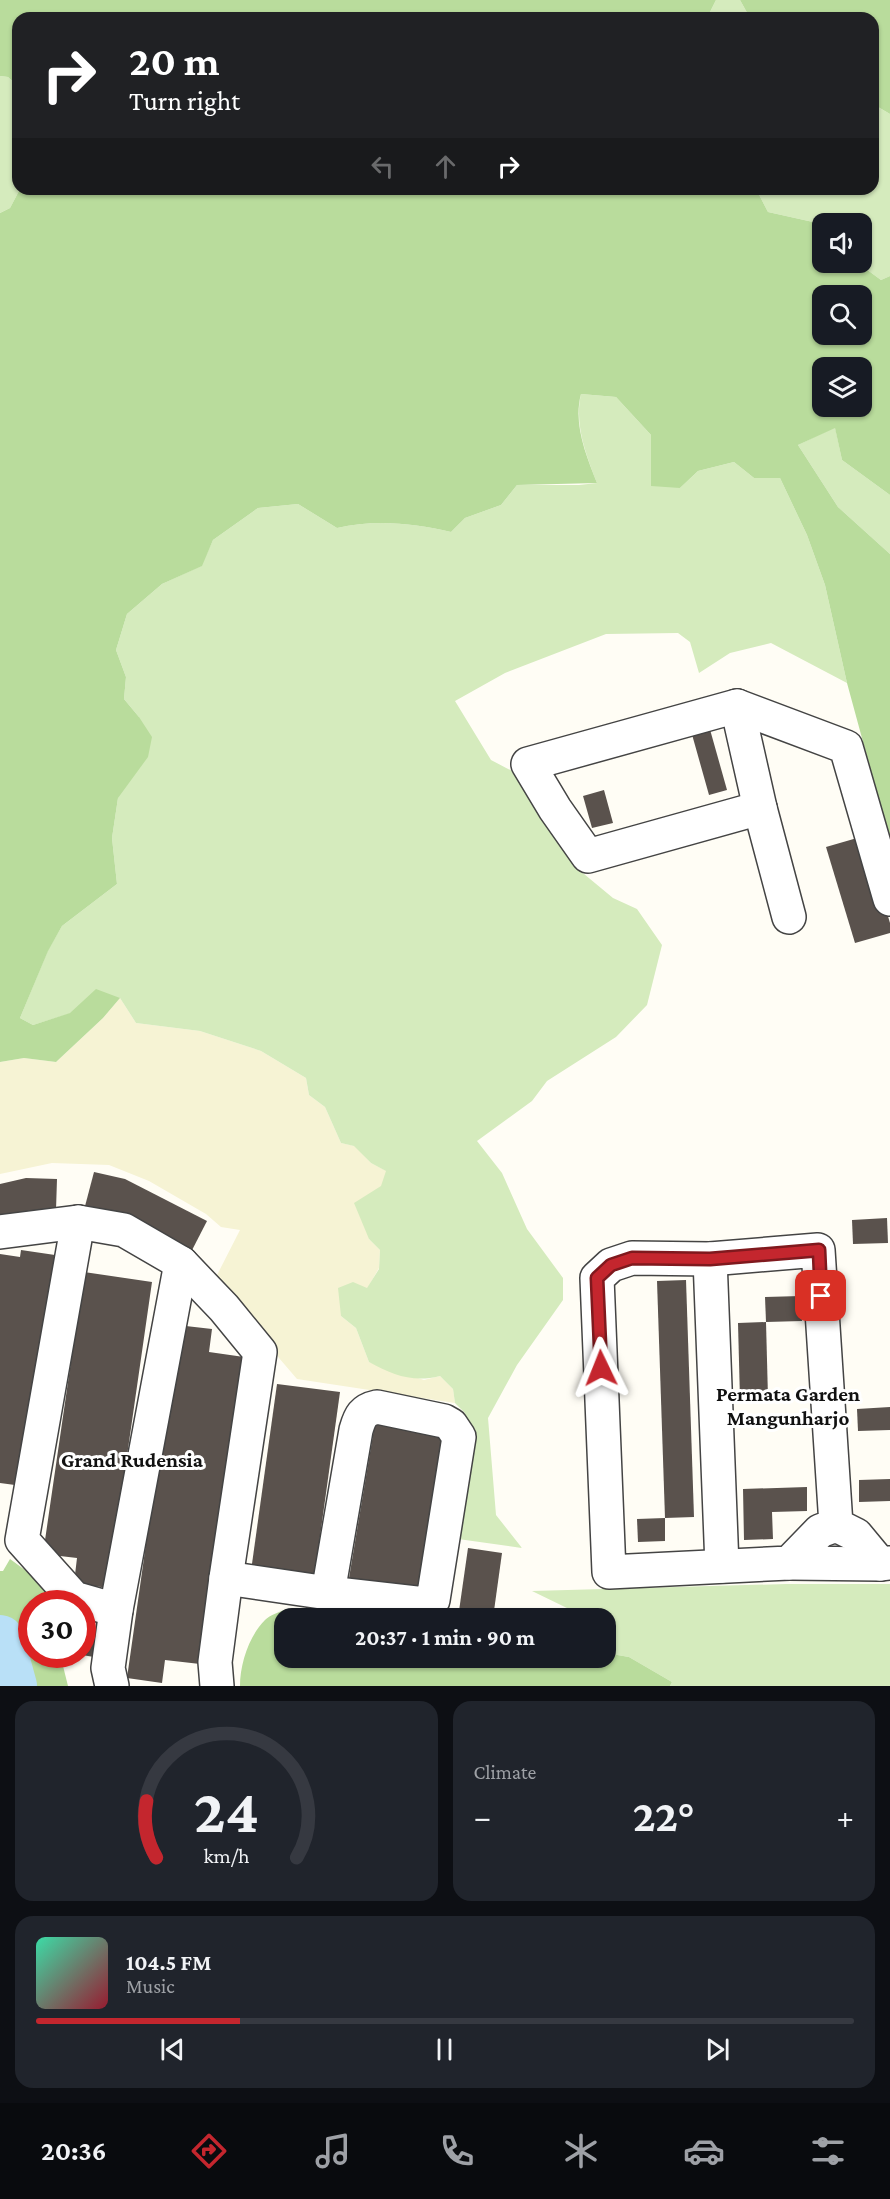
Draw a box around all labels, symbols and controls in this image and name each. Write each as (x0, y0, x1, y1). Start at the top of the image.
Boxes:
icon: right (30, 36, 108, 114)
text: 20 m (129, 37, 220, 84)
text: Turn right (129, 86, 240, 116)
icon: left (366, 150, 399, 183)
icon: ahead (429, 150, 462, 183)
icon: right (492, 150, 525, 183)
map controls (812, 213, 872, 417)
button: sound (812, 213, 872, 273)
button: search (812, 285, 872, 345)
button: layers (812, 357, 872, 417)
pin (795, 1270, 846, 1321)
icon: arrive (804, 1279, 837, 1312)
position arrow (569, 1336, 633, 1400)
district label: Permata Garden Mangunharjo (716, 1382, 860, 1430)
district label: Grand Rudensia (61, 1448, 204, 1472)
speed limit sign: 30 (18, 1590, 96, 1668)
text: 20:37 · 1 min · 90 m (355, 1625, 535, 1650)
text: Climate (474, 1761, 536, 1783)
text: 24 (194, 1776, 259, 1845)
text: 22° (633, 1791, 695, 1841)
text: − (474, 1798, 491, 1835)
text: + (837, 1798, 854, 1835)
text: km/h (203, 1844, 250, 1868)
text: 104.5 FM (126, 1950, 211, 1975)
text: Music (126, 1975, 175, 1997)
icon: previous (156, 2033, 189, 2066)
icon: pause (428, 2033, 461, 2066)
icon: next (701, 2033, 734, 2066)
icon: directions (188, 2130, 230, 2172)
icon: music (312, 2130, 354, 2172)
icon: phone (436, 2130, 478, 2172)
icon: climate (560, 2130, 602, 2172)
icon: car (683, 2130, 725, 2172)
icon: filters (807, 2130, 849, 2172)
text: 20:36 (41, 2136, 106, 2166)

